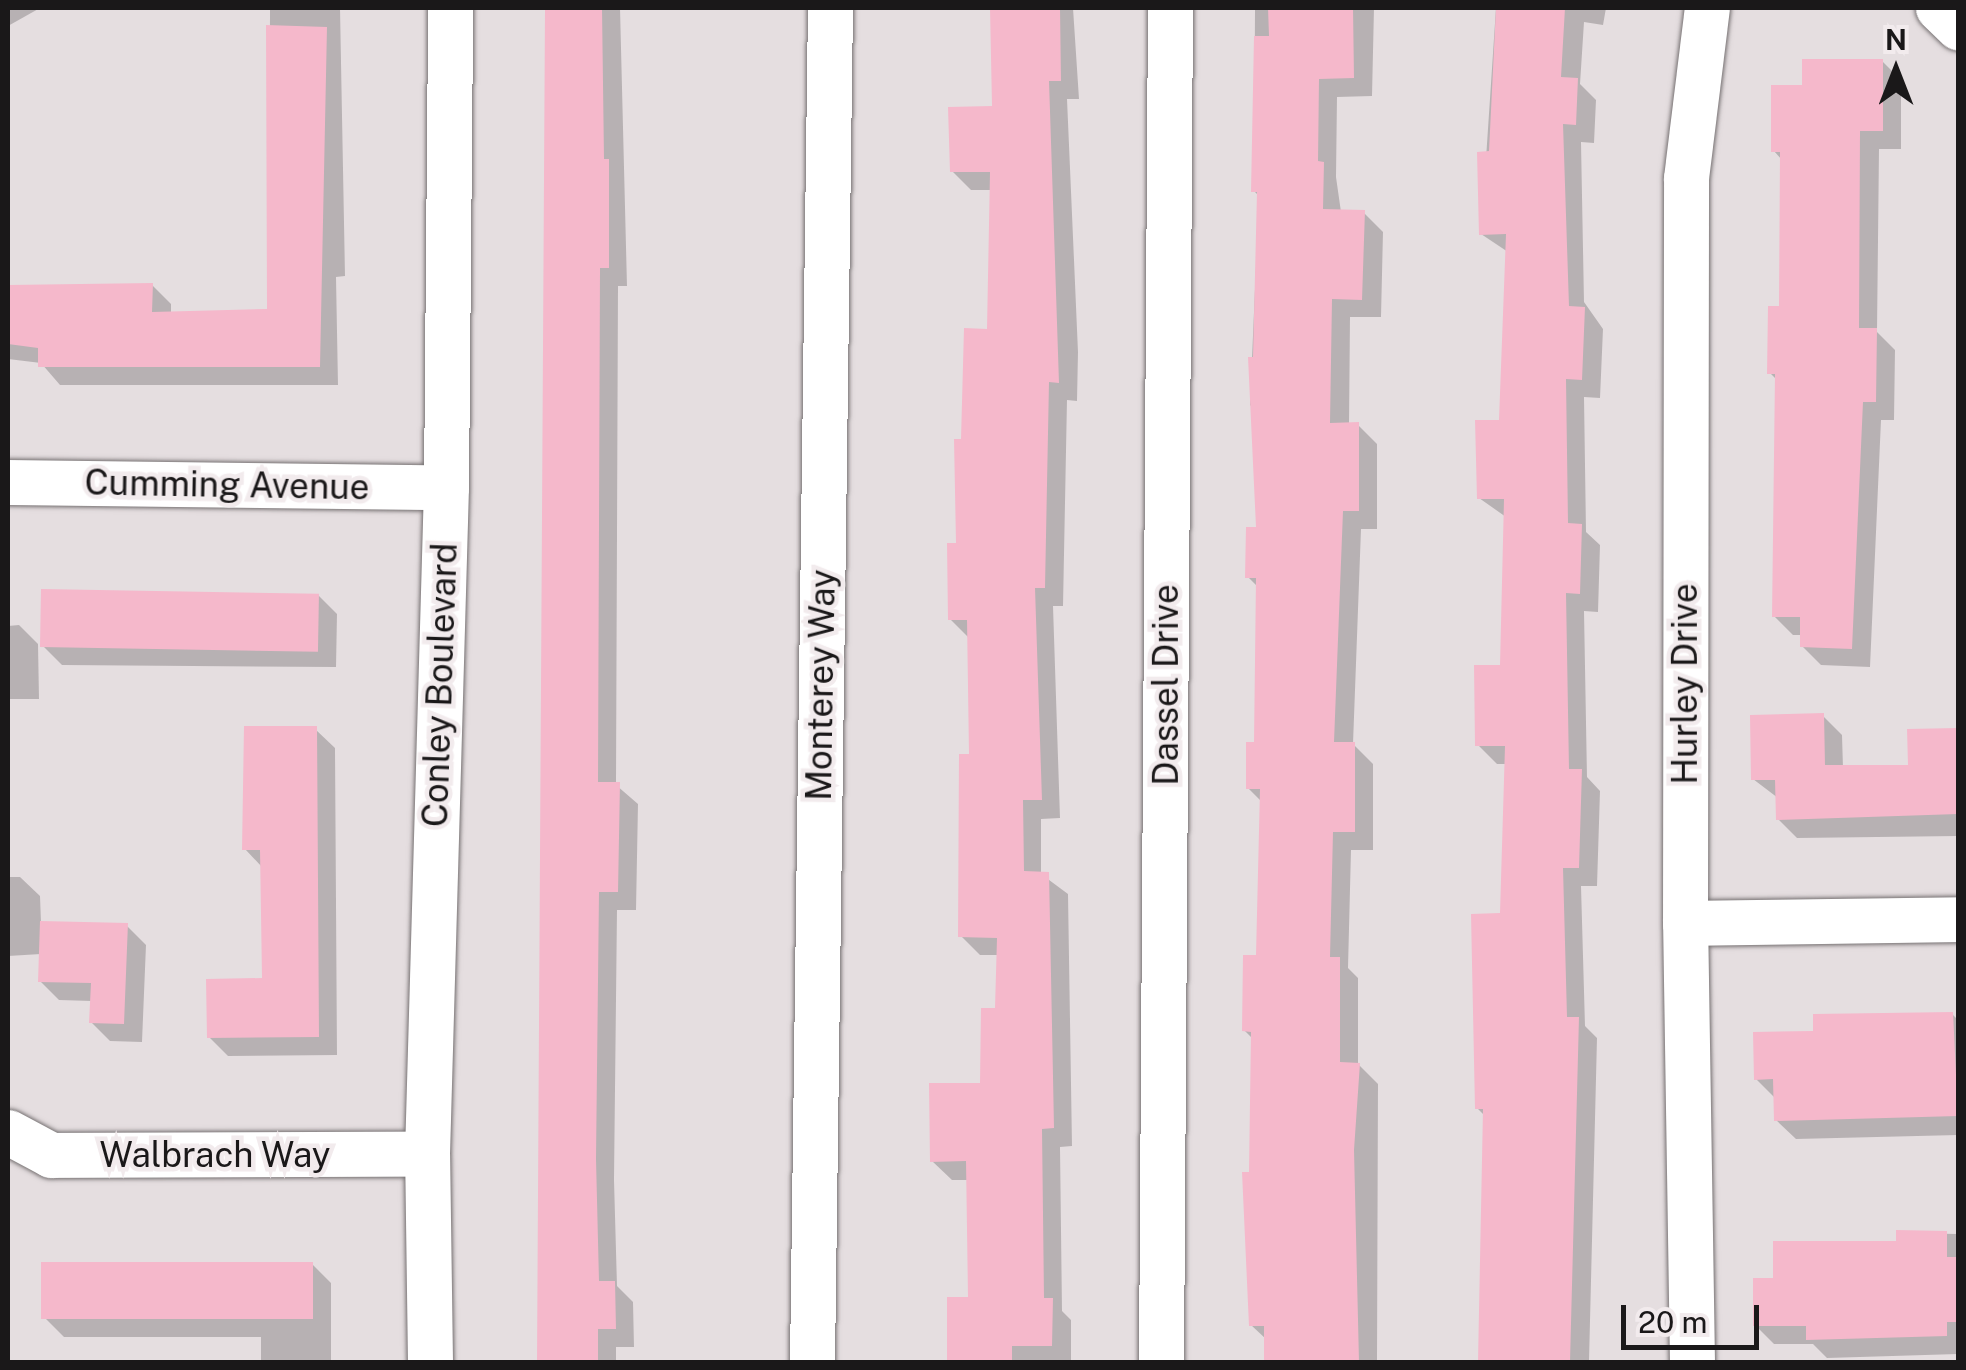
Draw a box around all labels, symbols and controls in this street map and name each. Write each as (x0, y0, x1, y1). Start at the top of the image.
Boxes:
north arrow (1846, 20, 1946, 120)
text: N (1885, 23, 1907, 56)
street label: Cumming Avenue (84, 462, 370, 508)
street label: Conley Boulevard (414, 542, 466, 828)
street label: Monterey Way (798, 568, 844, 802)
street label: Hurley Drive (1664, 583, 1706, 785)
street label: Dassel Drive (1145, 584, 1187, 786)
street label: Walbrach Way (99, 1134, 331, 1176)
scale bar (1626, 1285, 1764, 1347)
text: 20 m (1638, 1304, 1707, 1340)

